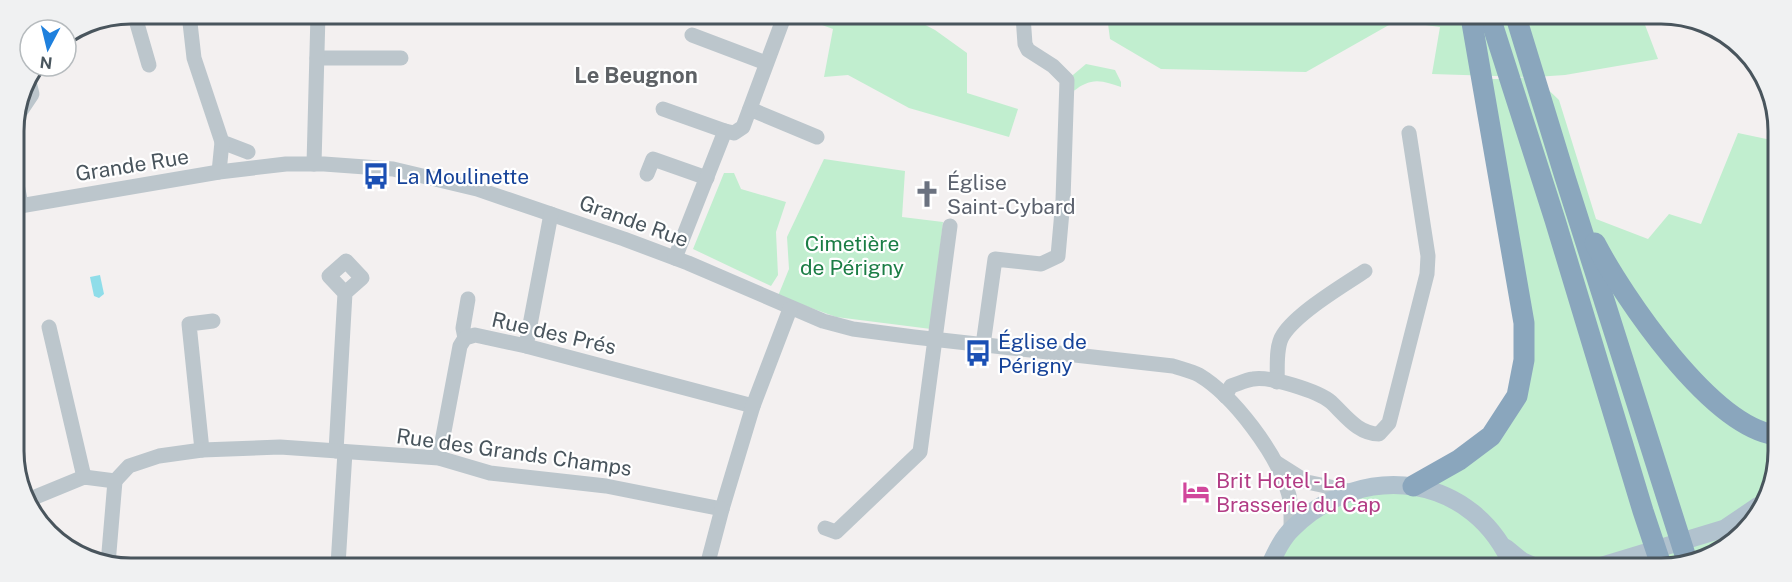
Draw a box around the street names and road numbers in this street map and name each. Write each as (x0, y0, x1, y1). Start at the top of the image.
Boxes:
street label: Grande Rue (74, 144, 190, 186)
street label: Grande Rue (576, 190, 692, 252)
street label: Rue des Prés (489, 307, 619, 359)
street label: Rue des Grands Champs (395, 423, 633, 481)

